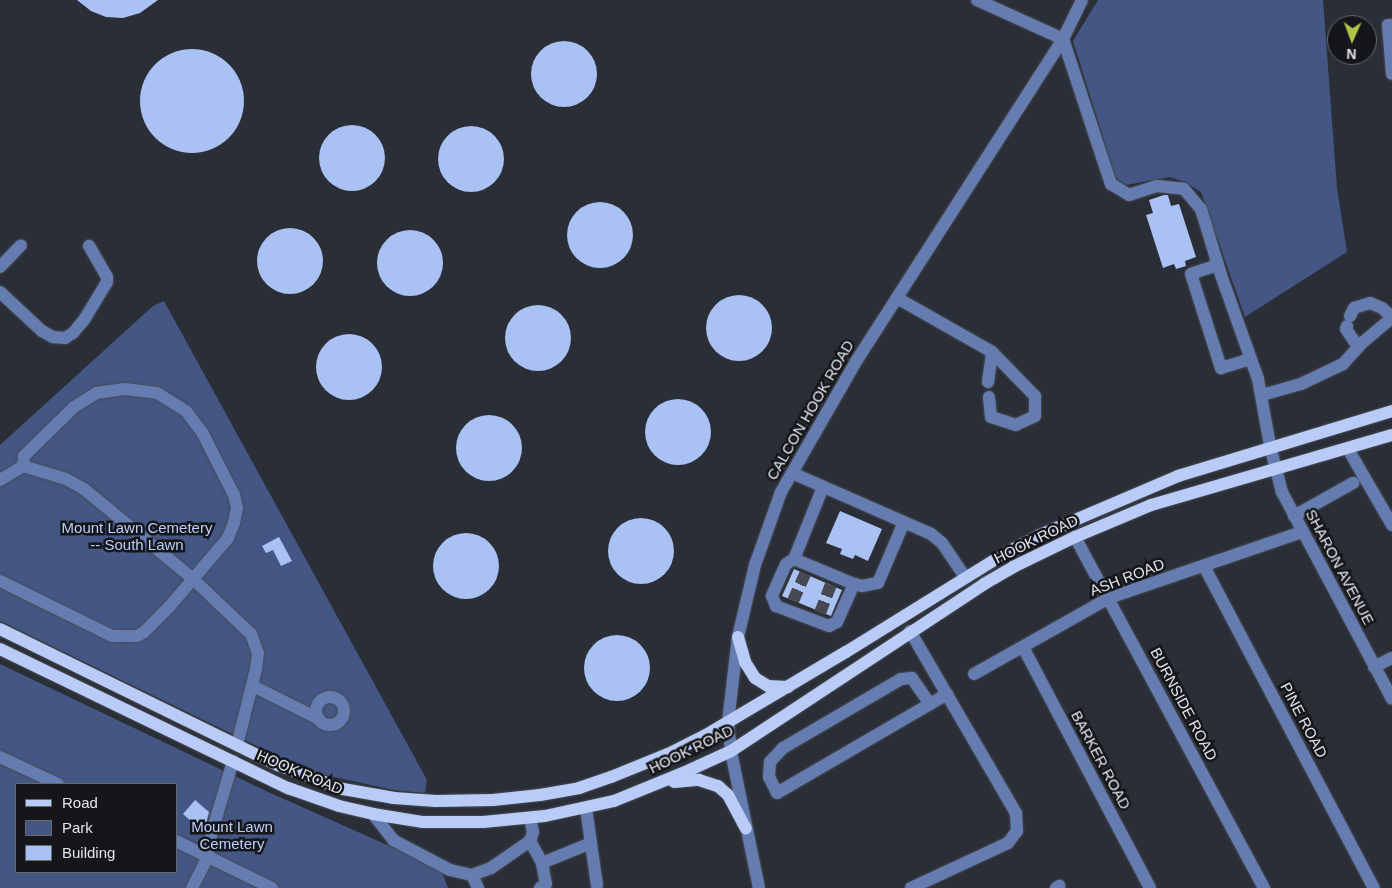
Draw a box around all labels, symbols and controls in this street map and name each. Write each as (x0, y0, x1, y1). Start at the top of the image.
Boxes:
north arrow (1327, 15, 1377, 65)
text: N (1346, 46, 1357, 62)
street label: CALCON HOOK ROAD (763, 337, 857, 483)
street label: SHARON AVENUE (1302, 506, 1378, 628)
street label: HOOK ROAD (991, 511, 1081, 567)
park label: Mount Lawn Cemetery -- South Lawn (62, 518, 212, 553)
street label: ASH ROAD (1087, 555, 1167, 599)
street label: BURNSIDE ROAD (1147, 645, 1221, 763)
street label: PINE ROAD (1277, 679, 1331, 761)
street label: BARKER ROAD (1067, 708, 1135, 812)
street label: HOOK ROAD (646, 721, 736, 777)
street label: HOOK ROAD (254, 746, 346, 798)
legend (15, 783, 178, 873)
text: Road (62, 794, 98, 811)
park label: Mount Lawn Cemetery (191, 817, 273, 852)
text: Park (62, 819, 93, 836)
text: Building (62, 844, 115, 861)

